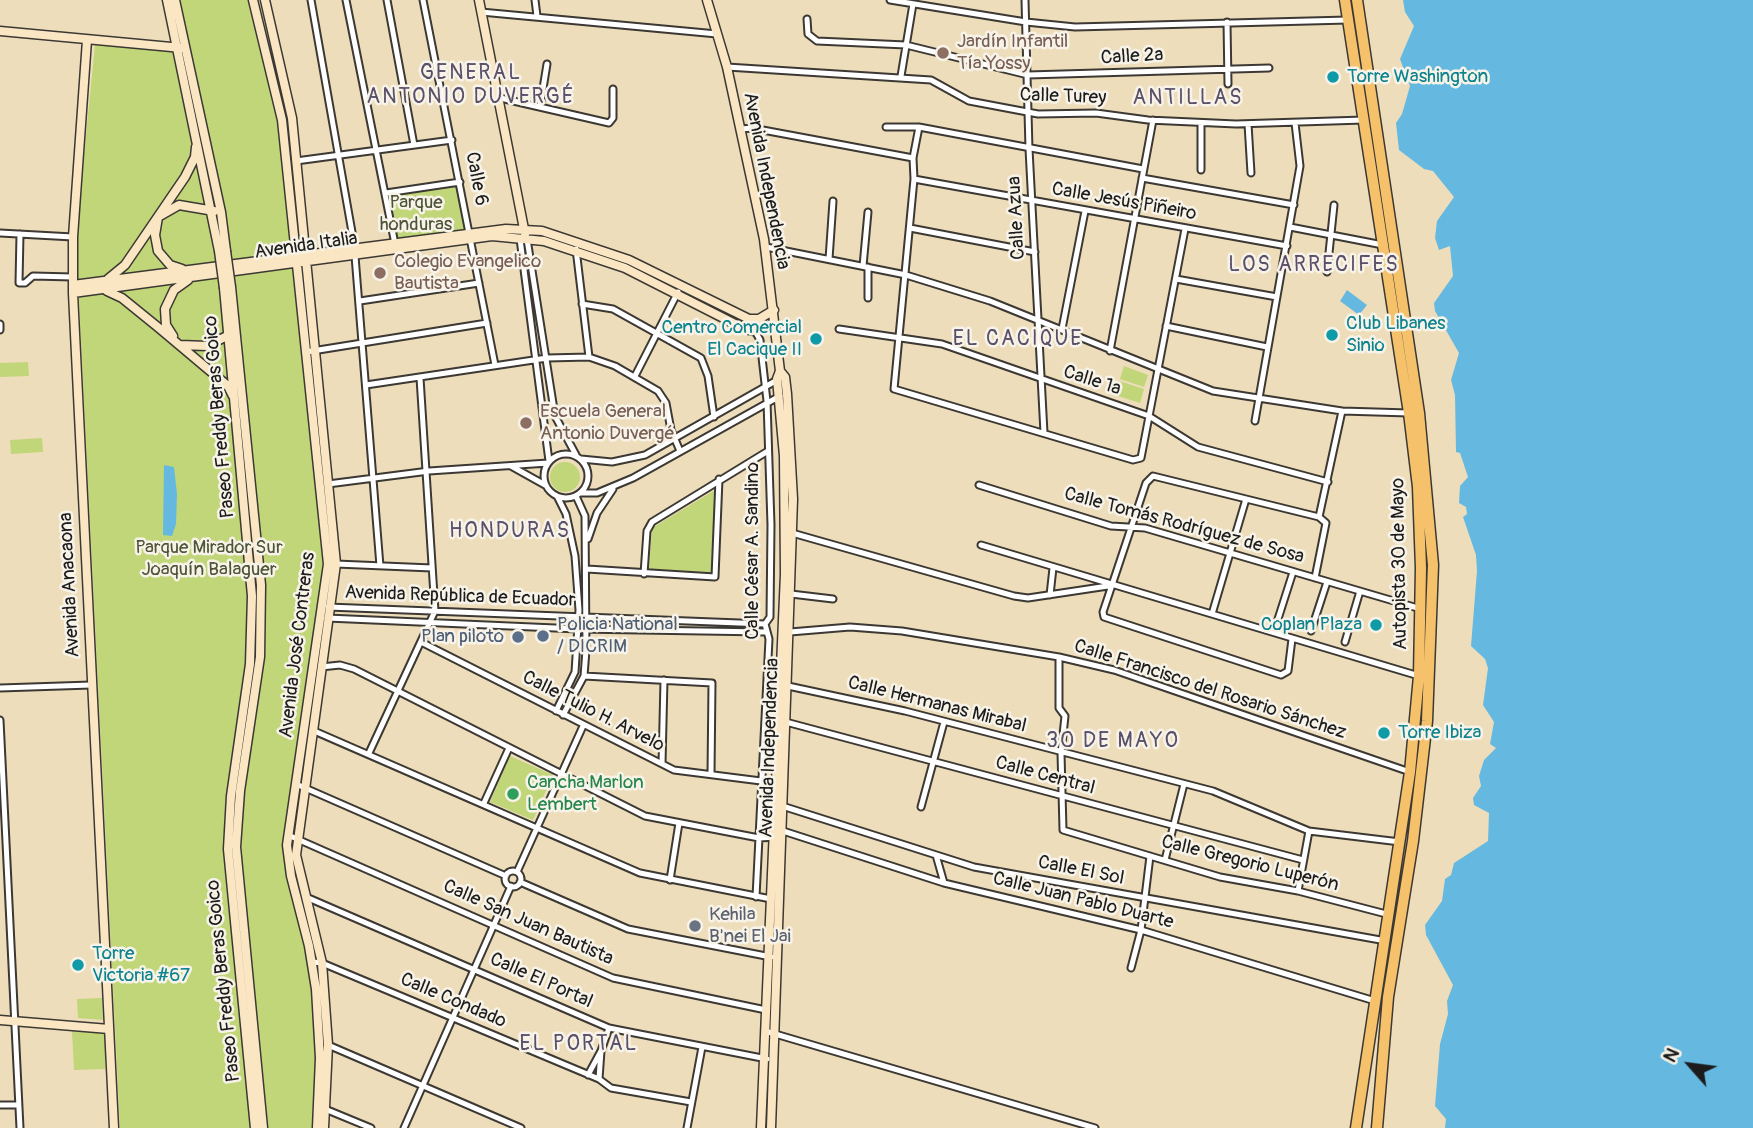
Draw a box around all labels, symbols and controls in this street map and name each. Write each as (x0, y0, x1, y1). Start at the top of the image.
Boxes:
place label: Jardín Infantil Tía Yossy (957, 31, 1068, 75)
street label: Calle 2a (1100, 44, 1164, 70)
marker: Jardín Infantil Tía Yossy (935, 45, 951, 61)
district label: GENERAL ANTONIO DUVERGÉ (368, 61, 574, 111)
place label: Torre Washington (1347, 66, 1488, 88)
marker: Torre Washington (1325, 69, 1341, 85)
street label: Calle Turey (1019, 84, 1107, 110)
district label: ANTILLAS (1134, 86, 1242, 112)
street label: Avenida Independencia (738, 91, 794, 271)
street label: Calle 6 (460, 150, 492, 208)
street label: Calle Azua (1003, 176, 1031, 260)
street label: Calle Jesús Piñeiro (1050, 178, 1198, 226)
park label: Parque honduras (380, 192, 452, 236)
street label: Avenida Italia (253, 227, 359, 265)
place label: Colegio Evangelico Bautista (394, 251, 541, 295)
district label: LOS ARRECIFES (1230, 253, 1398, 279)
marker: Colegio Evangelico Bautista (372, 265, 388, 281)
place label: Club Libanes Sinio (1346, 313, 1446, 357)
street label: Paseo Freddy Beras Goico (200, 315, 240, 519)
place label: Centro Comercial El Cacique II (662, 317, 802, 361)
district label: EL CACIQUE (954, 327, 1082, 353)
marker: Club Libanes Sinio (1324, 327, 1340, 343)
marker: Centro Comercial El Cacique II (808, 331, 824, 347)
street label: Calle 1a (1060, 361, 1124, 401)
place label: Escuela General Antonio Duvergé (540, 401, 675, 445)
marker: Escuela General Antonio Duvergé (518, 415, 534, 431)
street label: Calle César A. Sandino (742, 462, 764, 640)
street label: Autopista 30 de Mayo (1387, 478, 1413, 650)
street label: Calle Tomás Rodríguez de Sosa (1062, 483, 1306, 569)
street label: Avenida Anacaona (55, 512, 85, 658)
district label: HONDURAS (450, 519, 570, 545)
park label: Parque Mirador Sur Joaquín Balaguer (135, 537, 283, 581)
street label: Avenida José Contreras (275, 551, 321, 739)
street label: Avenida República de Ecuador (344, 582, 576, 612)
place label: Policia National / DICRIM (557, 614, 678, 658)
place label: Coplan Plaza (1261, 614, 1362, 636)
marker: Coplan Plaza (1368, 617, 1384, 633)
place label: Plan piloto (421, 626, 504, 648)
marker: Policia National / DICRIM (535, 628, 551, 644)
marker: Plan piloto (510, 629, 526, 645)
street label: Calle Francisco del Rosario Sánchez (1071, 635, 1349, 745)
street label: Avenida Independencia (755, 658, 785, 838)
street label: Calle Tulio H. Arvelo (518, 666, 668, 758)
street label: Calle Hermanas Mirabal (845, 672, 1029, 738)
place label: Torre Ibiza (1398, 722, 1481, 744)
marker: Torre Ibiza (1376, 725, 1392, 741)
district label: 30 DE MAYO (1047, 729, 1179, 755)
street label: Calle Central (993, 752, 1097, 800)
place label: Cancha Marlon Lembert (527, 772, 644, 816)
marker: Cancha Marlon Lembert (505, 786, 521, 802)
street label: Calle Gregorio Luperón (1159, 831, 1341, 897)
street label: Calle El Sol (1036, 851, 1126, 891)
street label: Calle Juan Pablo Duarte (990, 868, 1176, 934)
street label: Calle San Juan Bautista (439, 875, 617, 971)
street label: Paseo Freddy Beras Goico (202, 879, 246, 1083)
place label: Kehila B'nei El Jai (709, 904, 791, 948)
marker: Kehila B'nei El Jai (687, 918, 703, 934)
place label: Torre Victoria #67 (92, 943, 190, 987)
street label: Calle El Portal (486, 948, 596, 1014)
marker: Torre Victoria #67 (70, 957, 86, 973)
street label: Calle Condado (397, 968, 509, 1034)
north arrow (1655, 1030, 1725, 1100)
district label: EL PORTAL (521, 1032, 637, 1058)
text: N (1658, 1044, 1685, 1066)

